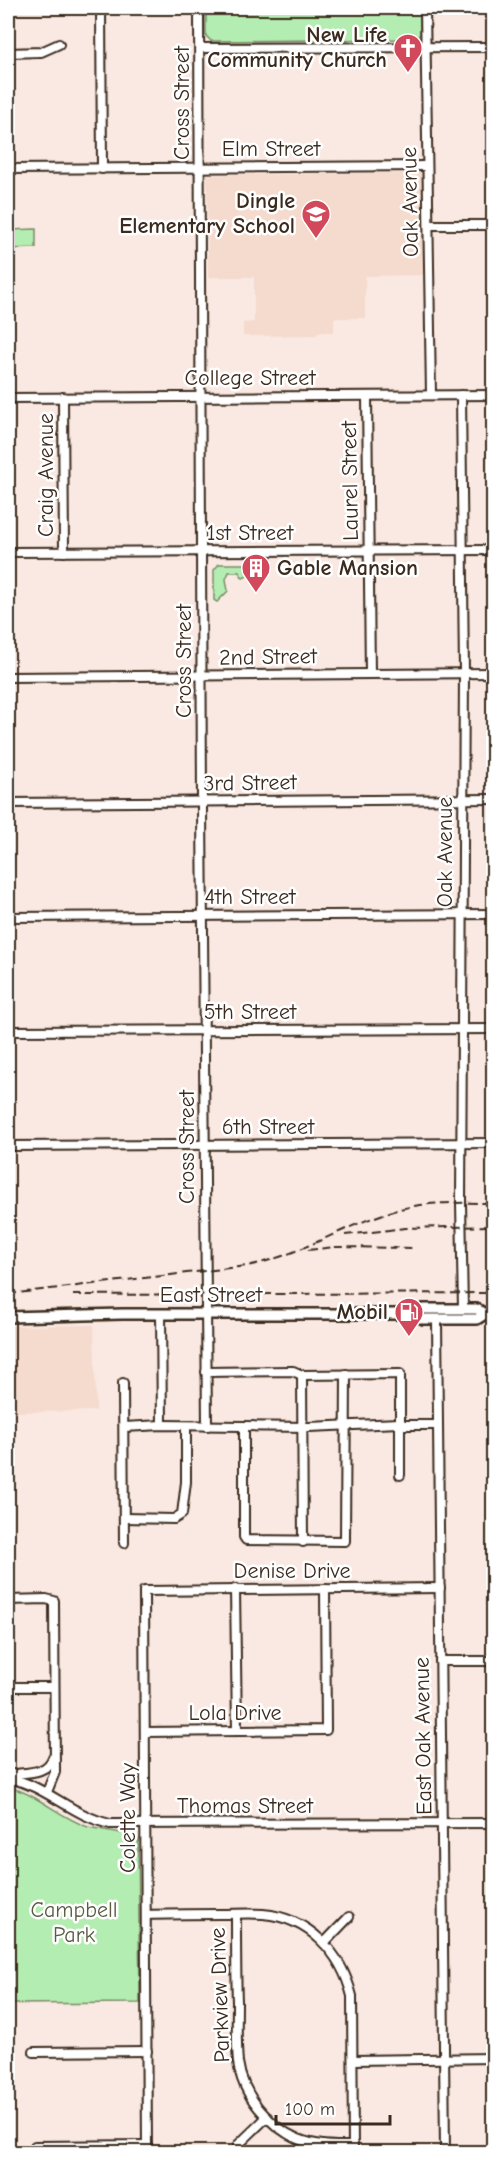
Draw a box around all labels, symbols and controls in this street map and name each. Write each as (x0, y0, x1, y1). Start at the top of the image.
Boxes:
place label: New Life Community Church (207, 22, 387, 73)
church icon: New Life Community Church (392, 32, 424, 74)
street label: Cross Street (169, 45, 195, 160)
street label: Elm Street (222, 136, 321, 162)
street label: Oak Avenue (396, 147, 424, 257)
place label: Dingle Elementary School (119, 188, 295, 239)
school or university icon: Dingle Elementary School (300, 198, 332, 240)
street label: College Street (185, 365, 316, 391)
street label: Craig Avenue (33, 413, 59, 537)
street label: Laurel Street (336, 420, 364, 541)
street label: 1st Street (207, 520, 294, 546)
building icon: Gable Mansion (240, 552, 272, 594)
place label: Gable Mansion (277, 555, 418, 581)
street label: Cross Street (171, 603, 197, 718)
street label: 2nd Street (219, 643, 318, 671)
street label: 3rd Street (203, 769, 298, 797)
street label: Oak Avenue (432, 797, 458, 907)
street label: 4th Street (204, 884, 296, 910)
street label: 5th Street (204, 999, 297, 1025)
street label: Cross Street (174, 1089, 200, 1204)
street label: 6th Street (222, 1114, 315, 1140)
street label: East Street (160, 1282, 263, 1308)
fuel station icon: Mobil (393, 1296, 425, 1338)
place label: Mobil (337, 1299, 388, 1325)
street label: Denise Drive (234, 1558, 350, 1584)
street label: East Oak Avenue (409, 1657, 437, 1815)
street label: Lola Drive (188, 1700, 282, 1726)
street label: Colette Way (115, 1763, 141, 1873)
street label: Thomas Street (177, 1793, 314, 1819)
park label: Campbell Park (30, 1897, 118, 1948)
street label: Parkview Drive (205, 1927, 235, 2063)
scale bar (276, 2088, 390, 2126)
text: 100 m (285, 2099, 335, 2120)

